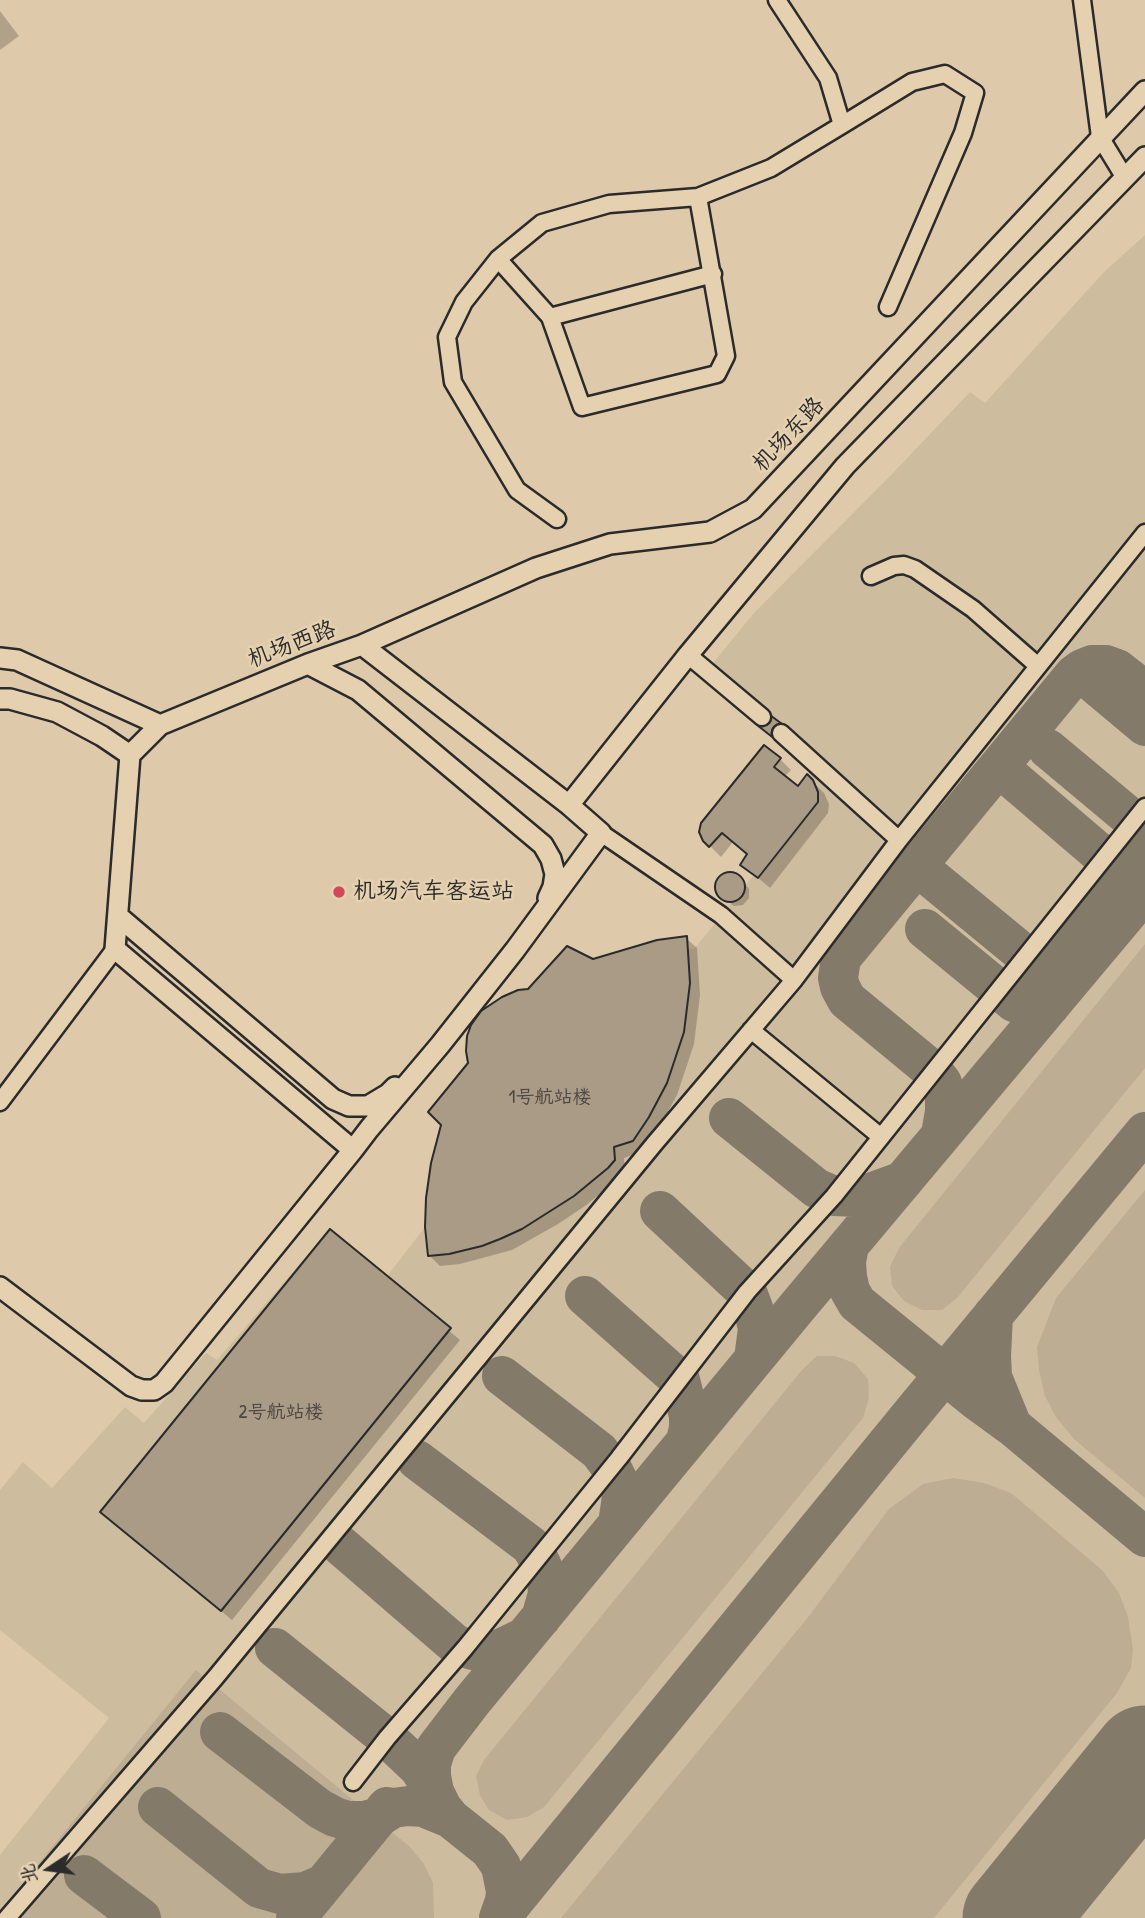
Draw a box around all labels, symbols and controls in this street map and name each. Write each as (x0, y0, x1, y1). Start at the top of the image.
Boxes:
street label: 机场东路 (748, 392, 830, 478)
street label: 机场西路 (244, 616, 340, 674)
place label: 机场汽车客运站 (353, 878, 514, 906)
marker: 机场汽车客运站 (331, 884, 347, 900)
house number: 1号航站楼 (509, 1087, 591, 1109)
house number: 2号航站楼 (239, 1402, 323, 1424)
north arrow (14, 1834, 84, 1904)
text: 北 (14, 1862, 43, 1886)

